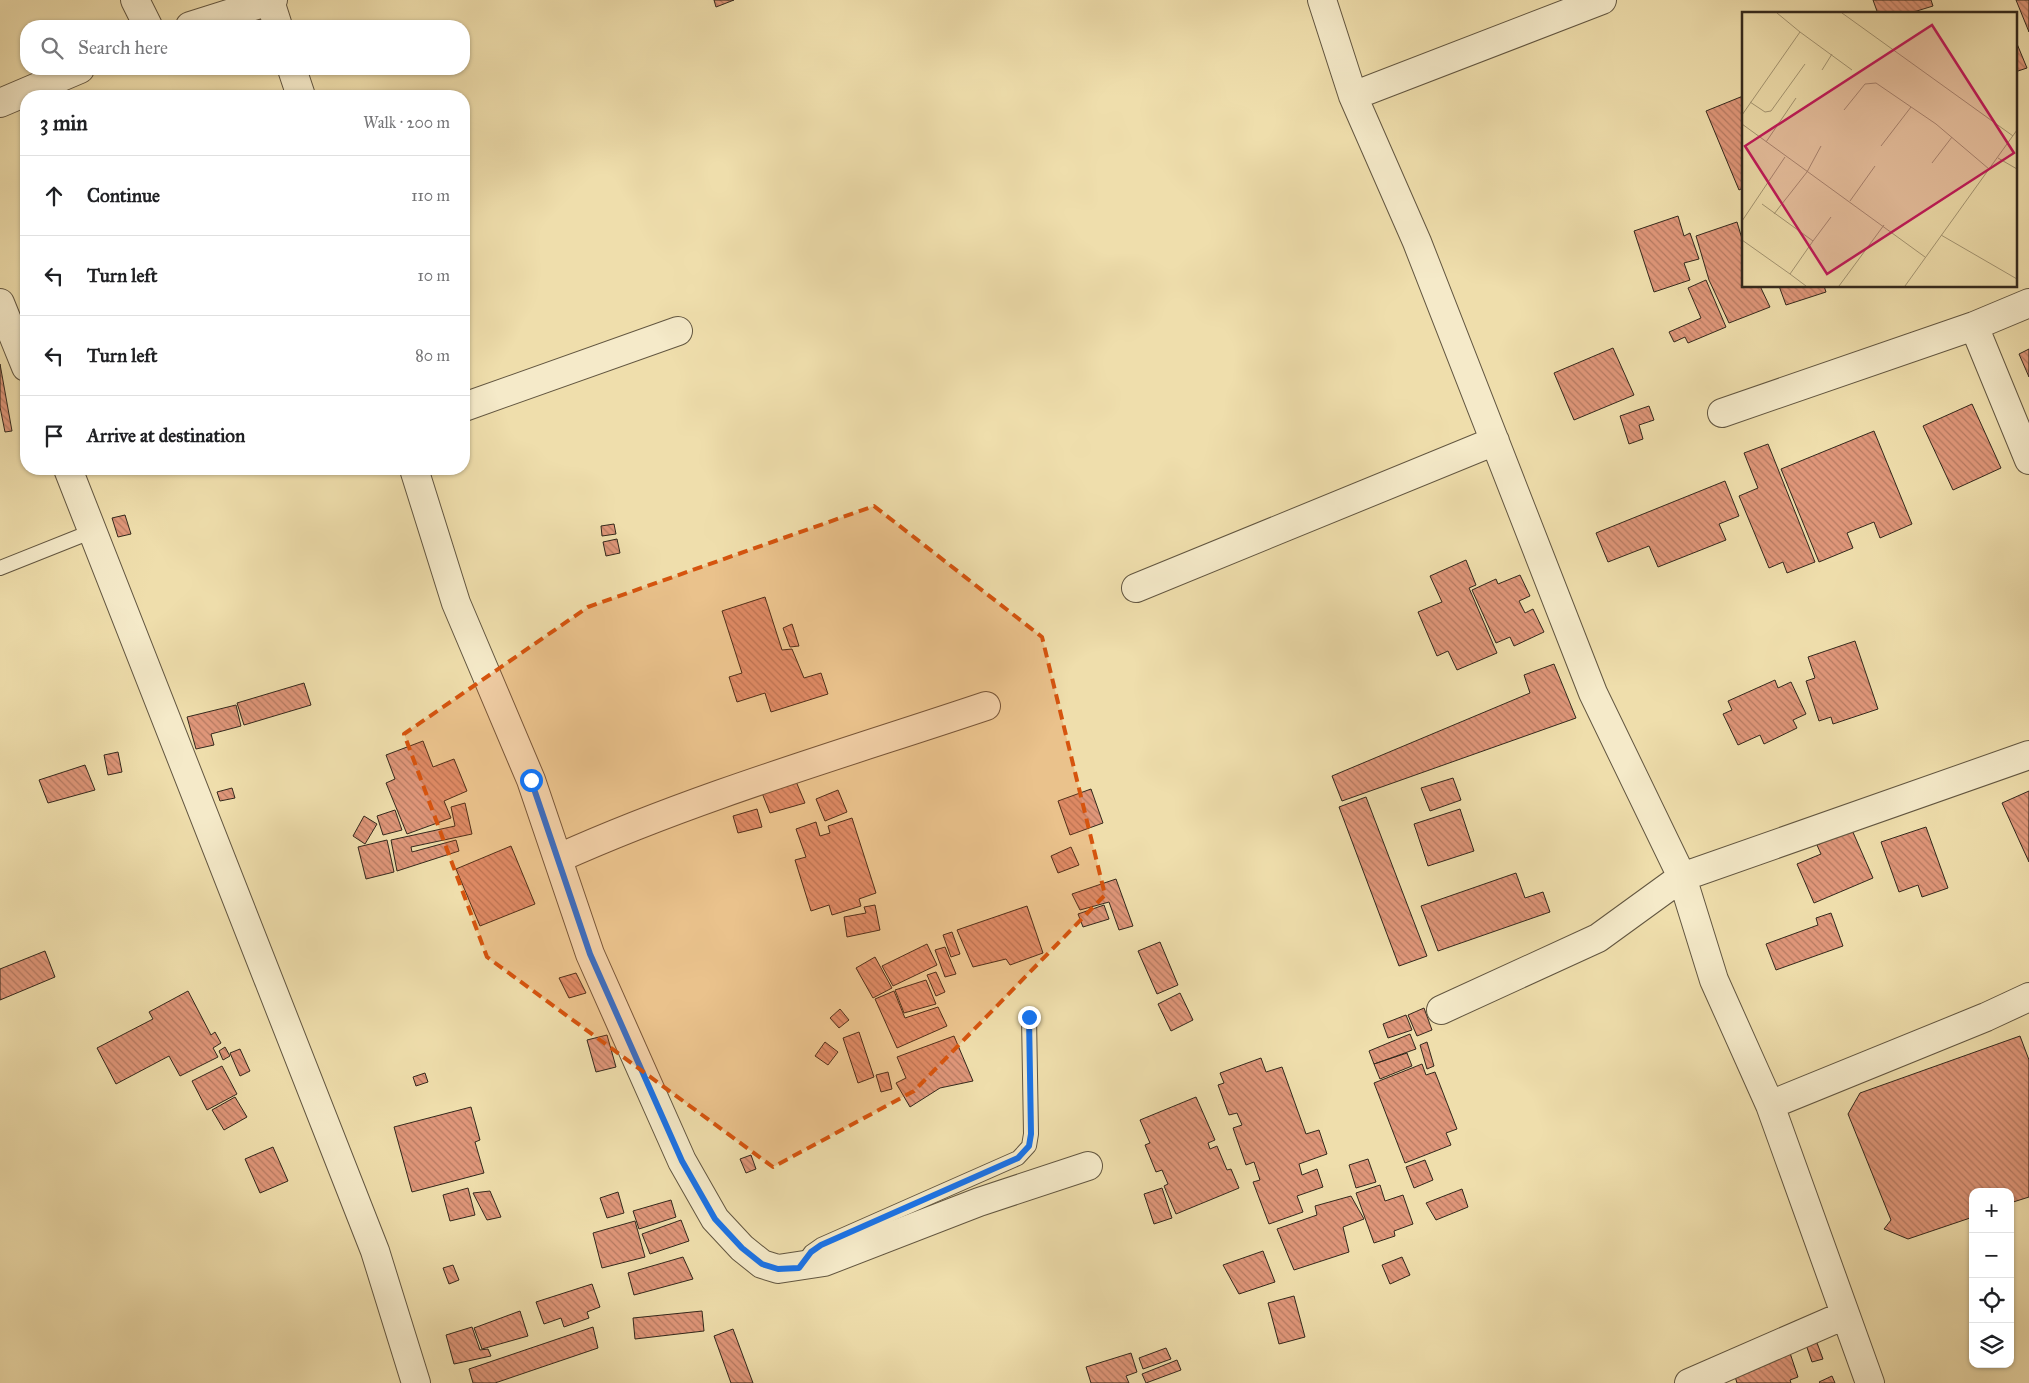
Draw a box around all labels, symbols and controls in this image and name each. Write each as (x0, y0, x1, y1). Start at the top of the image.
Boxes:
inset map (1742, 12, 2016, 288)
search box (20, 20, 470, 75)
icon: search (38, 34, 66, 62)
text: Search here (78, 36, 168, 59)
text: 3 min (40, 110, 88, 136)
text: Walk · 200 m (363, 113, 450, 132)
icon: ahead (40, 182, 68, 210)
text: Continue (87, 184, 160, 207)
text: 110 m (411, 186, 450, 205)
icon: left (40, 262, 68, 290)
text: Turn left (87, 264, 157, 287)
text: 10 m (418, 266, 450, 285)
icon: left (40, 342, 68, 370)
text: Turn left (87, 344, 157, 367)
text: 80 m (415, 346, 450, 365)
icon: arrive (40, 422, 68, 450)
text: Arrive at destination (87, 424, 245, 447)
route start (520, 769, 543, 792)
route end (1018, 1006, 1041, 1029)
map controls (1969, 1188, 2014, 1368)
button: + (1969, 1188, 2014, 1233)
button: − (1969, 1233, 2014, 1278)
button: locate (1969, 1278, 2014, 1323)
button: layers (1969, 1323, 2014, 1368)

